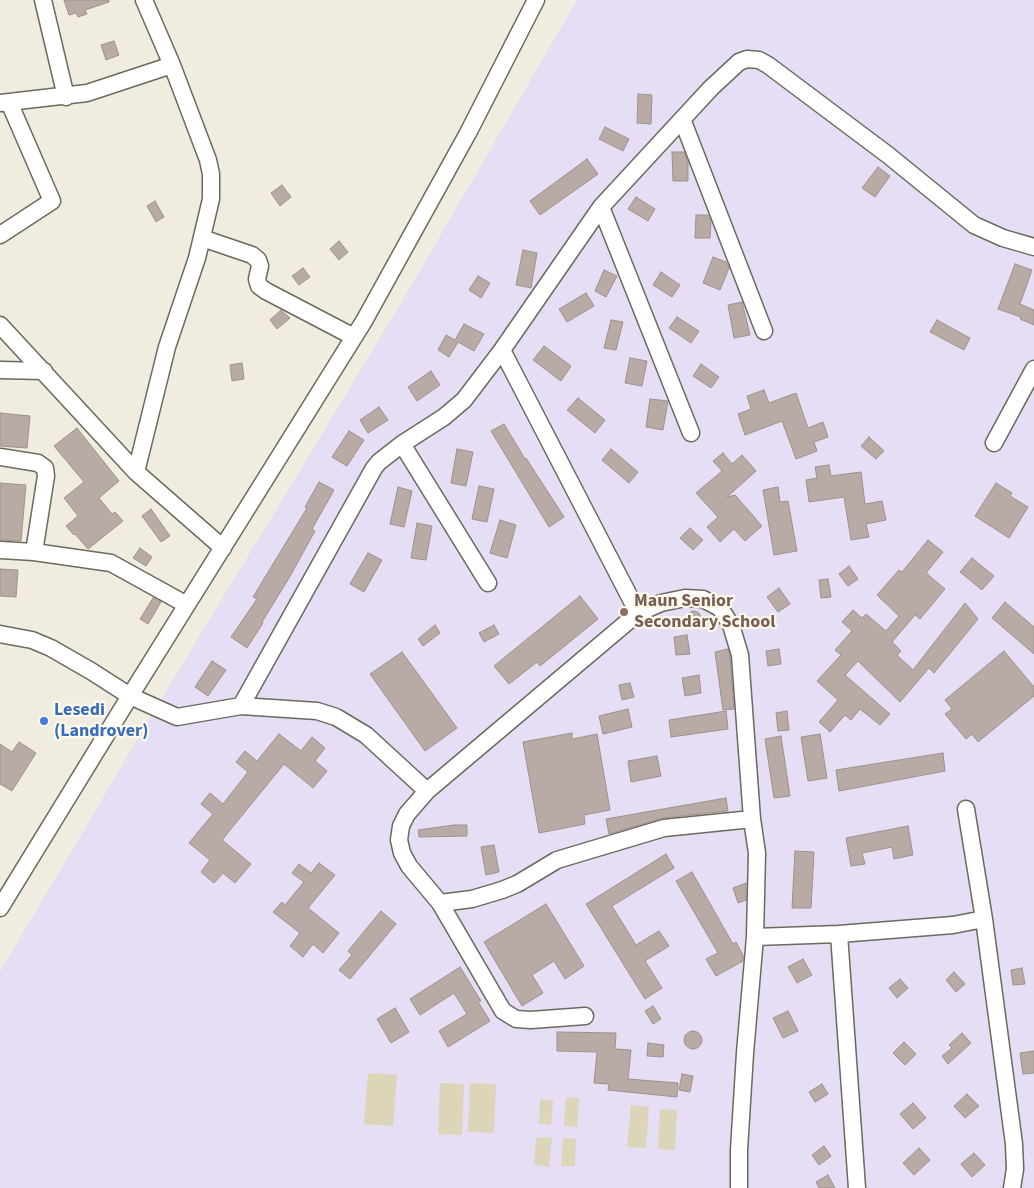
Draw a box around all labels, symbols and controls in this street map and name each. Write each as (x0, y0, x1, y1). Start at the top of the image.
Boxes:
place label: Maun Senior Secondary School (634, 591, 775, 634)
marker: Maun Senior Secondary School (618, 606, 630, 618)
place label: Lesedi (Landrover) (54, 700, 148, 742)
marker: Lesedi (Landrover) (38, 715, 50, 727)

